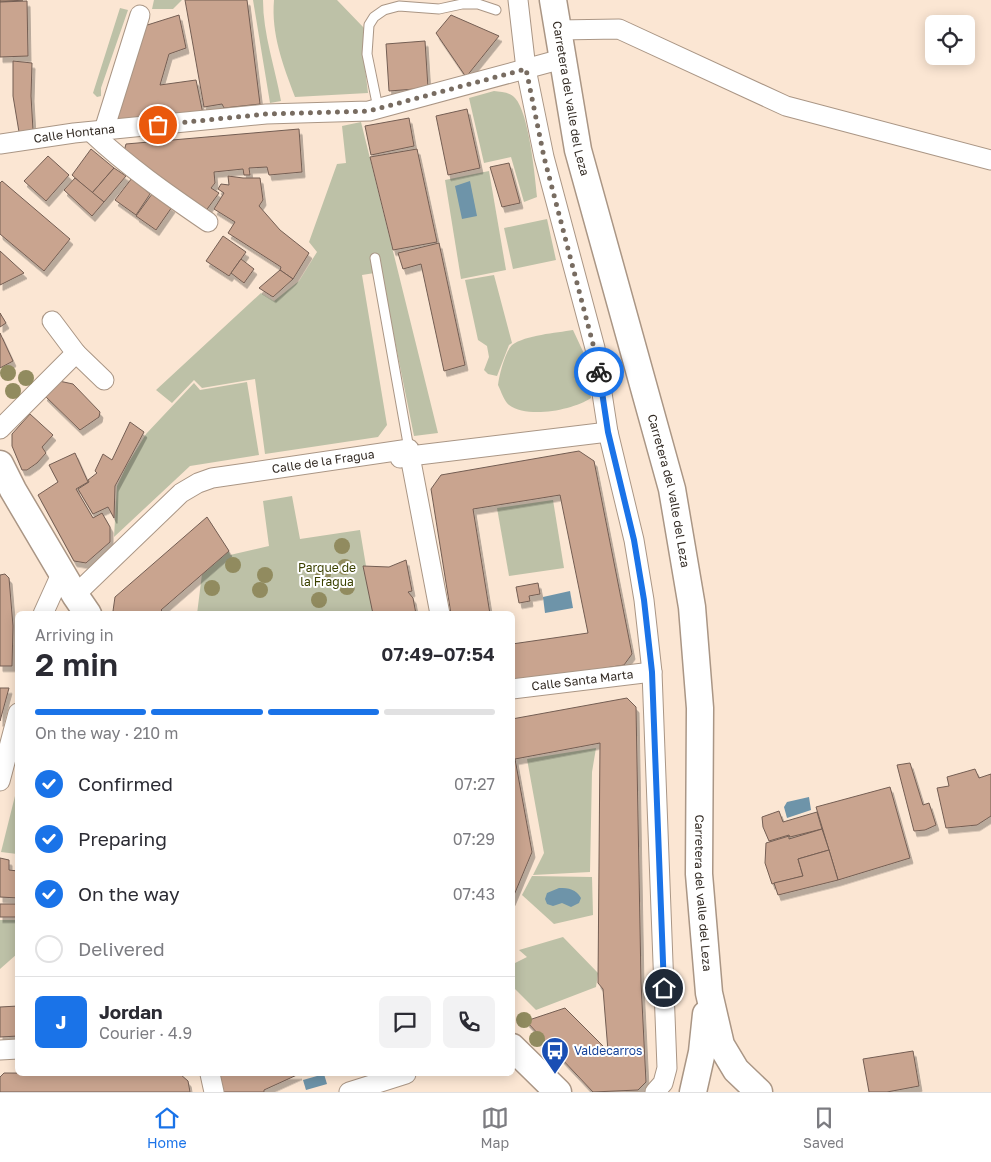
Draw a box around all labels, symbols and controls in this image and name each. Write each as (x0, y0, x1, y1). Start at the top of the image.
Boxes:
map controls (925, 15, 975, 65)
button: locate (925, 15, 975, 65)
street label: Carretera del valle del Leza (550, 20, 593, 177)
pin (137, 104, 179, 146)
icon: bag (144, 111, 172, 139)
street label: Calle Hontana (33, 121, 116, 146)
courier (574, 347, 624, 397)
icon: bike (585, 358, 613, 386)
street label: Carretera del valle del Leza (645, 412, 693, 569)
street label: Calle de la Fragua (271, 446, 375, 476)
park label: Parque de la Fragua (298, 560, 356, 589)
text: Arriving in (35, 625, 114, 645)
text: 07:49–07:54 (381, 642, 495, 665)
text: 2 min (35, 645, 118, 683)
street label: Calle Santa Marta (531, 666, 634, 694)
text: On the way · 210 m (35, 723, 178, 743)
icon: check (35, 770, 63, 798)
text: Confirmed (78, 772, 173, 795)
text: 07:27 (454, 774, 495, 794)
street label: Carretera del valle del Leza (692, 815, 715, 972)
icon: check (35, 825, 63, 853)
text: Preparing (78, 827, 167, 850)
text: 07:29 (453, 829, 495, 849)
icon: check (35, 880, 63, 908)
text: On the way (78, 882, 180, 905)
text: 07:43 (453, 884, 495, 904)
text: Delivered (78, 937, 165, 960)
pin (643, 967, 685, 1009)
icon: home (650, 974, 678, 1002)
button: chat (379, 996, 431, 1048)
button: phone (443, 996, 495, 1048)
text: Jordan (99, 1000, 163, 1023)
text: J (56, 1010, 66, 1033)
text: Courier · 4.9 (99, 1023, 192, 1043)
bus stop icon: Valdecarros (540, 1036, 570, 1075)
place label: Valdecarros (574, 1043, 642, 1058)
tab: Home (147, 1104, 187, 1151)
tab: Map (481, 1104, 509, 1151)
tab: Saved (803, 1104, 844, 1151)

